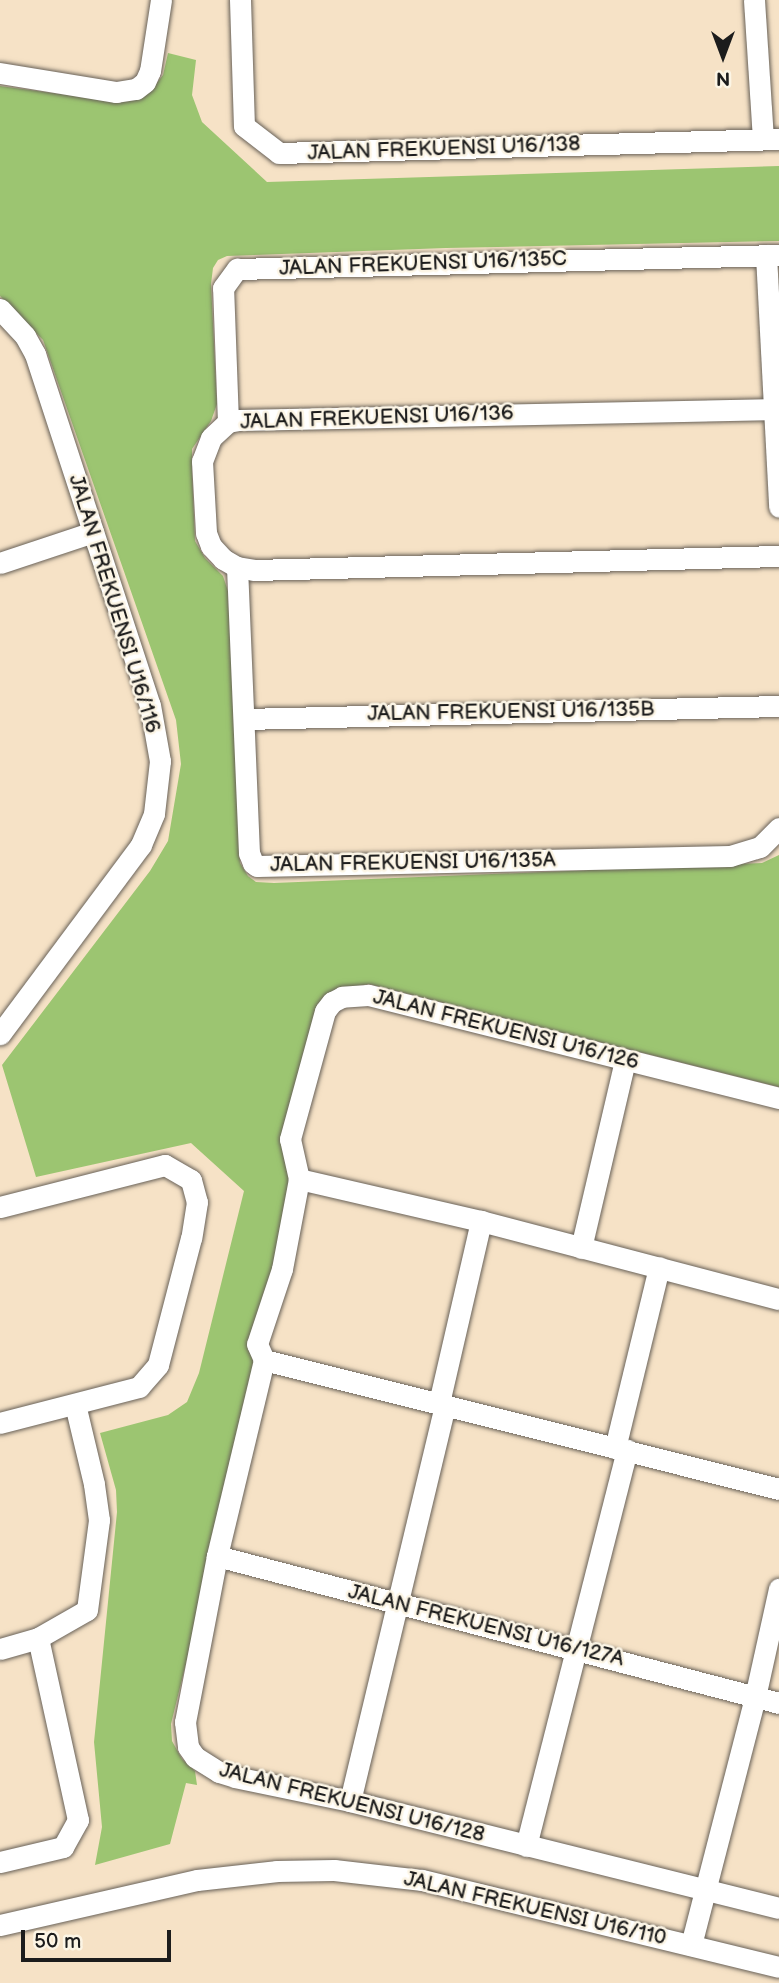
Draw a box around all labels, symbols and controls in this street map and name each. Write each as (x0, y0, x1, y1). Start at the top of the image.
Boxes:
north arrow (688, 21, 758, 91)
text: N (716, 66, 730, 89)
street label: JALAN FREKUENSI U16/138 (307, 132, 581, 166)
street label: JALAN FREKUENSI U16/135C (279, 246, 567, 282)
street label: JALAN FREKUENSI U16/136 (240, 401, 514, 435)
street label: JALAN FREKUENSI U16/116 (63, 472, 165, 736)
street label: JALAN FREKUENSI U16/135B (367, 697, 655, 727)
street label: JALAN FREKUENSI U16/135A (270, 848, 556, 878)
street label: JALAN FREKUENSI U16/126 (370, 985, 642, 1075)
street label: JALAN FREKUENSI U16/127A (345, 1579, 627, 1673)
street label: JALAN FREKUENSI U16/128 (217, 1758, 487, 1848)
street label: JALAN FREKUENSI U16/110 (401, 1867, 669, 1951)
scale bar (24, 1916, 175, 1960)
text: 50 m (34, 1929, 81, 1954)

